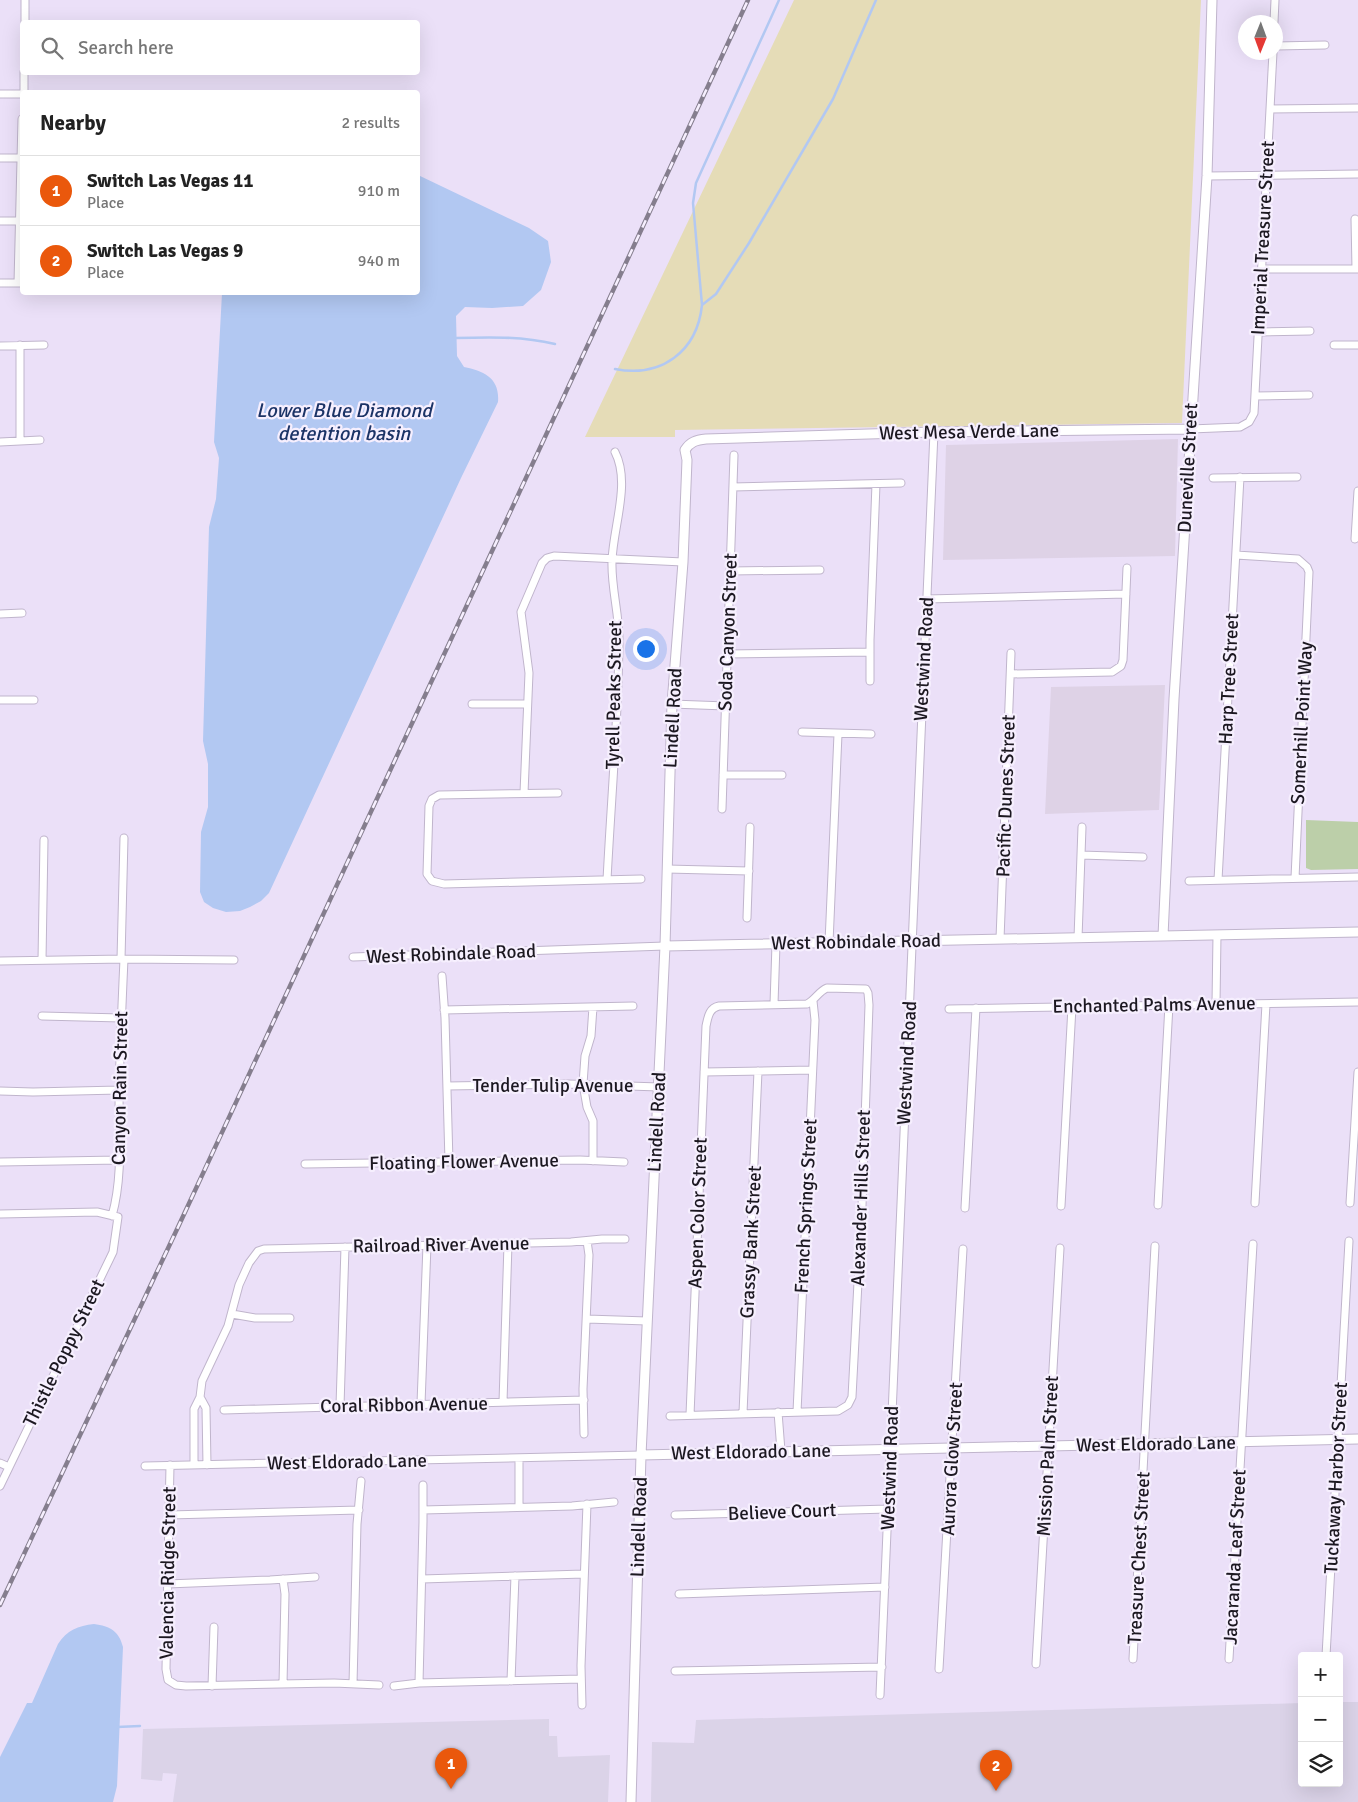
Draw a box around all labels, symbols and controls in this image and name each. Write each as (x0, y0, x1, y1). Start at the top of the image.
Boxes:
north arrow (1238, 15, 1283, 60)
search box (20, 20, 420, 75)
icon: search (38, 34, 66, 62)
text: Search here (78, 36, 174, 60)
text: Nearby (40, 110, 106, 136)
text: 2 results (341, 113, 400, 133)
street label: Imperial Treasure Street (1246, 140, 1280, 336)
text: Switch Las Vegas 11 (87, 169, 253, 193)
text: 1 (52, 181, 60, 201)
text: 910 m (358, 181, 400, 201)
text: Place (87, 193, 124, 213)
text: Switch Las Vegas 9 (87, 239, 243, 263)
text: 2 (52, 251, 60, 271)
text: 940 m (358, 251, 400, 271)
text: Place (87, 263, 124, 283)
water label: Lower Blue Diamond detention basin (256, 398, 434, 446)
street label: Duneville Street (1173, 402, 1203, 533)
street label: West Mesa Verde Lane (879, 418, 1059, 446)
street label: Soda Canyon Street (713, 552, 743, 711)
street label: Westwind Road (909, 596, 939, 722)
street label: Harp Tree Street (1214, 612, 1244, 745)
street label: Tyrell Peaks Street (601, 620, 627, 770)
your location (633, 636, 659, 662)
street label: Somerhill Point Way (1286, 641, 1318, 805)
street label: Lindell Road (658, 667, 688, 769)
street label: Pacific Dunes Street (991, 714, 1021, 878)
street label: West Robindale Road (771, 929, 941, 955)
street label: West Robindale Road (366, 939, 536, 969)
street label: Enchanted Palms Avenue (1052, 991, 1256, 1019)
street label: Westwind Road (892, 1000, 922, 1126)
street label: Canyon Rain Street (107, 1010, 133, 1165)
street label: Lindell Road (642, 1071, 672, 1173)
street label: Tender Tulip Avenue (473, 1074, 633, 1098)
street label: Alexander Hills Street (846, 1109, 876, 1287)
street label: French Springs Street (789, 1118, 823, 1294)
street label: Aspen Color Street (683, 1137, 713, 1289)
street label: Floating Flower Avenue (369, 1148, 559, 1176)
street label: Grassy Bank Street (735, 1165, 767, 1319)
street label: Railroad River Avenue (352, 1231, 530, 1259)
street label: Thistle Poppy Street (18, 1275, 110, 1431)
street label: Mission Palm Street (1032, 1375, 1064, 1537)
street label: Aurora Glow Street (936, 1381, 968, 1536)
street label: Tuckaway Harbor Street (1319, 1381, 1353, 1575)
street label: Coral Ribbon Avenue (320, 1392, 488, 1418)
street label: Westwind Road (876, 1405, 904, 1531)
street label: West Eldorado Lane (1076, 1431, 1236, 1457)
street label: West Eldorado Lane (671, 1439, 831, 1465)
street label: West Eldorado Lane (267, 1449, 427, 1475)
street label: Jacaranda Leaf Street (1218, 1468, 1252, 1645)
street label: Treasure Chest Street (1122, 1471, 1156, 1645)
street label: Lindell Road (625, 1476, 653, 1578)
street label: Valencia Ridge Street (154, 1486, 182, 1660)
street label: Believe Court (727, 1498, 837, 1526)
map controls (1298, 1652, 1343, 1787)
button: + (1298, 1652, 1343, 1697)
button: − (1298, 1697, 1343, 1742)
button: layers (1298, 1742, 1343, 1787)
pin: 1 (435, 1748, 467, 1789)
pin: 2 (980, 1750, 1012, 1791)

